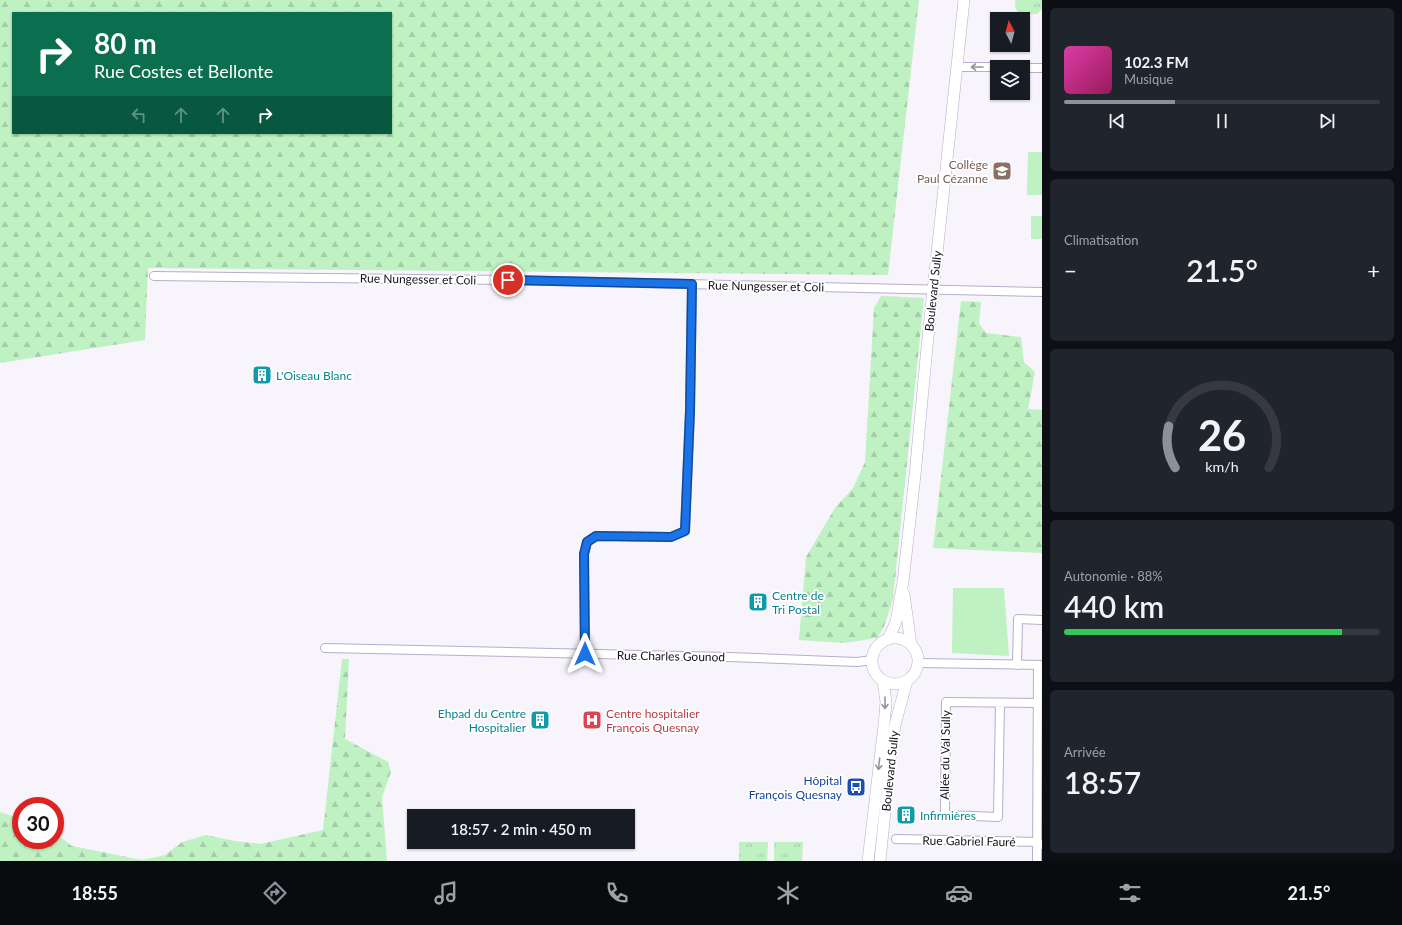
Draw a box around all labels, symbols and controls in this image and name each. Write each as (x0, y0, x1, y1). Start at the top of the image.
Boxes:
north arrow (990, 12, 1030, 52)
map controls (990, 12, 1030, 100)
text: 80 m (94, 26, 157, 60)
icon: right (28, 28, 80, 80)
text: 102.3 FM (1124, 53, 1189, 71)
text: Rue Costes et Bellonte (94, 60, 273, 82)
button: layers (990, 60, 1030, 100)
one-way arrow (971, 63, 984, 71)
text: Musique (1124, 71, 1173, 87)
icon: left (128, 104, 150, 126)
icon: ahead (170, 104, 192, 126)
icon: ahead (212, 104, 234, 126)
icon: right (254, 104, 276, 126)
icon: previous (1106, 110, 1128, 132)
icon: pause (1211, 110, 1233, 132)
icon: next (1316, 110, 1338, 132)
place label: Collège Paul Cézanne (917, 157, 988, 186)
school or university icon: Collège Paul Cézanne (991, 160, 1013, 182)
text: Climatisation (1064, 232, 1139, 248)
street label: Boulevard Sully (921, 249, 945, 332)
text: 21.5° (1186, 252, 1258, 288)
text: − (1064, 257, 1077, 284)
text: + (1367, 257, 1380, 284)
pin (491, 263, 525, 297)
icon: arrive (497, 269, 519, 291)
street label: Rue Nungesser et Coli (360, 270, 476, 288)
street label: Rue Nungesser et Coli (708, 277, 824, 295)
building icon: L'Oiseau Blanc (251, 364, 273, 386)
place label: L'Oiseau Blanc (276, 368, 352, 383)
text: 26 (1198, 410, 1246, 460)
text: km/h (1205, 458, 1239, 475)
text: Autonomie · 88% (1064, 568, 1163, 584)
place label: Centre de Tri Postal (772, 588, 824, 617)
text: 440 km (1064, 588, 1164, 624)
building icon: Centre de Tri Postal (747, 591, 769, 613)
position arrow (564, 633, 606, 675)
street label: Rue Charles Gounod (617, 648, 725, 664)
one-way arrow (881, 696, 889, 709)
place label: Ehpad du Centre Hospitalier (438, 706, 527, 735)
place label: Centre hospitalier François Quesnay (606, 706, 700, 735)
building icon: Ehpad du Centre Hospitalier (529, 709, 551, 731)
hospital icon: Centre hospitalier François Quesnay (581, 709, 603, 731)
street label: Allée du Val Sully (937, 709, 953, 800)
street label: Boulevard Sully (878, 729, 902, 812)
text: Arrivée (1064, 744, 1106, 760)
one-way arrow (875, 757, 883, 770)
text: 18:57 (1064, 764, 1141, 800)
place label: Hôpital François Quesnay (749, 773, 843, 802)
bus stop icon: Hôpital François Quesnay (845, 776, 867, 798)
speed limit sign: 30 (12, 797, 64, 849)
building icon: Infirmières (895, 804, 917, 826)
place label: Infirmières (920, 808, 976, 823)
text: 18:57 · 2 min · 450 m (451, 820, 591, 838)
street label: Rue Gabriel Fauré (922, 833, 1016, 849)
icon: directions (261, 879, 289, 907)
icon: music (432, 879, 460, 907)
icon: phone (603, 879, 631, 907)
icon: climate (774, 879, 802, 907)
icon: car (945, 879, 973, 907)
icon: filters (1116, 879, 1144, 907)
text: 18:55 (72, 882, 118, 904)
text: 21.5° (1287, 882, 1330, 904)

